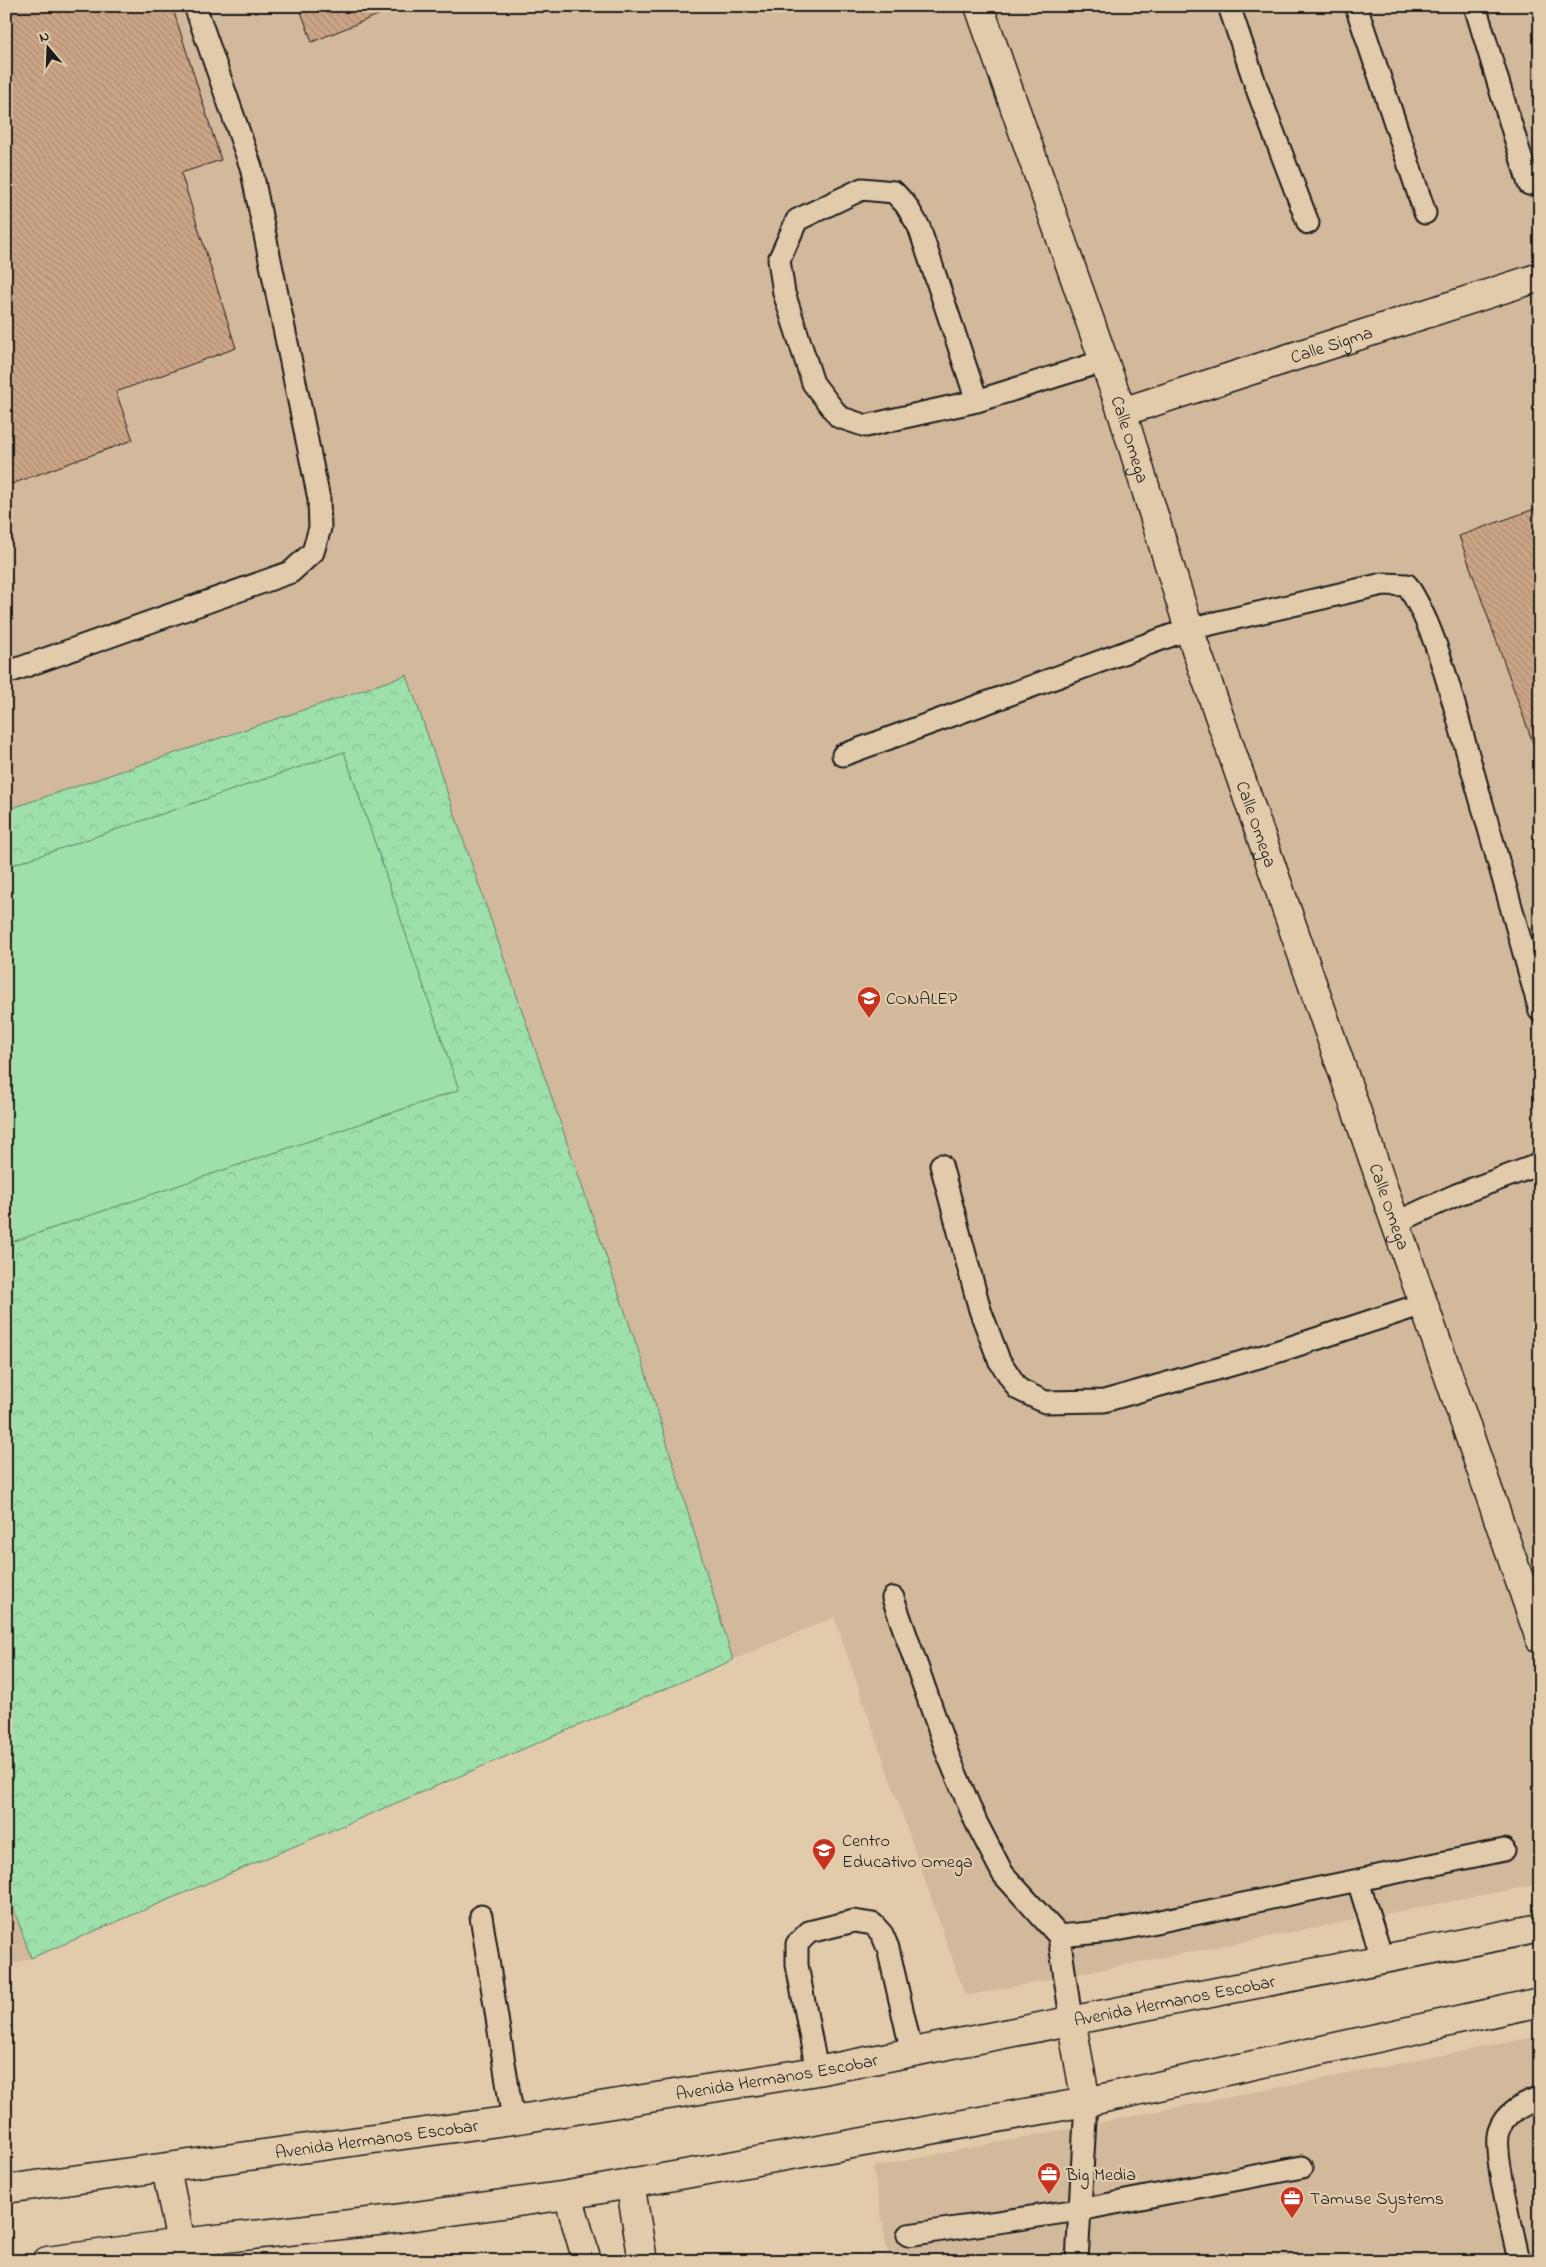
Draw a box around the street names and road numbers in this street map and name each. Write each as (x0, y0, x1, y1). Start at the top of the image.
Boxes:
street label: Calle Sigma (1288, 321, 1376, 372)
street label: Calle Omega (1102, 393, 1154, 487)
street label: Calle Omega (1228, 778, 1282, 871)
street label: Calle Omega (1361, 1160, 1415, 1254)
street label: Avenida Hermanos Escobar (1072, 1970, 1278, 2035)
street label: Avenida Hermanos Escobar (674, 2048, 881, 2109)
street label: Avenida Hermanos Escobar (274, 2114, 480, 2167)

